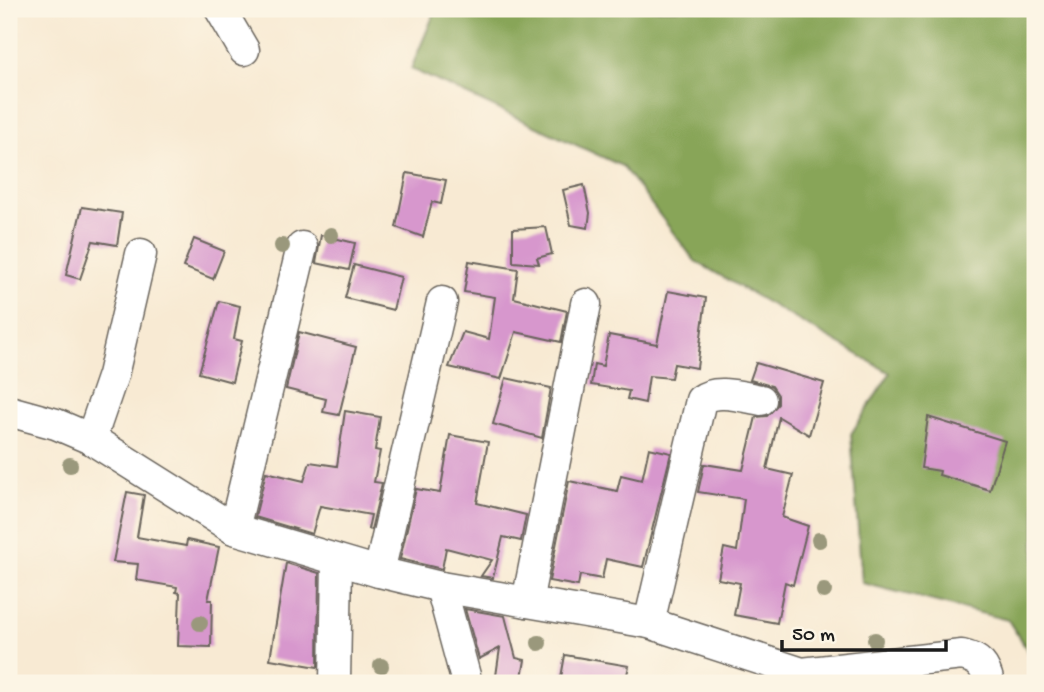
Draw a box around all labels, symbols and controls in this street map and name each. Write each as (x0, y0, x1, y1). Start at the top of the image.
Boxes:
scale bar (782, 608, 946, 652)
text: 50 m (792, 624, 835, 649)

